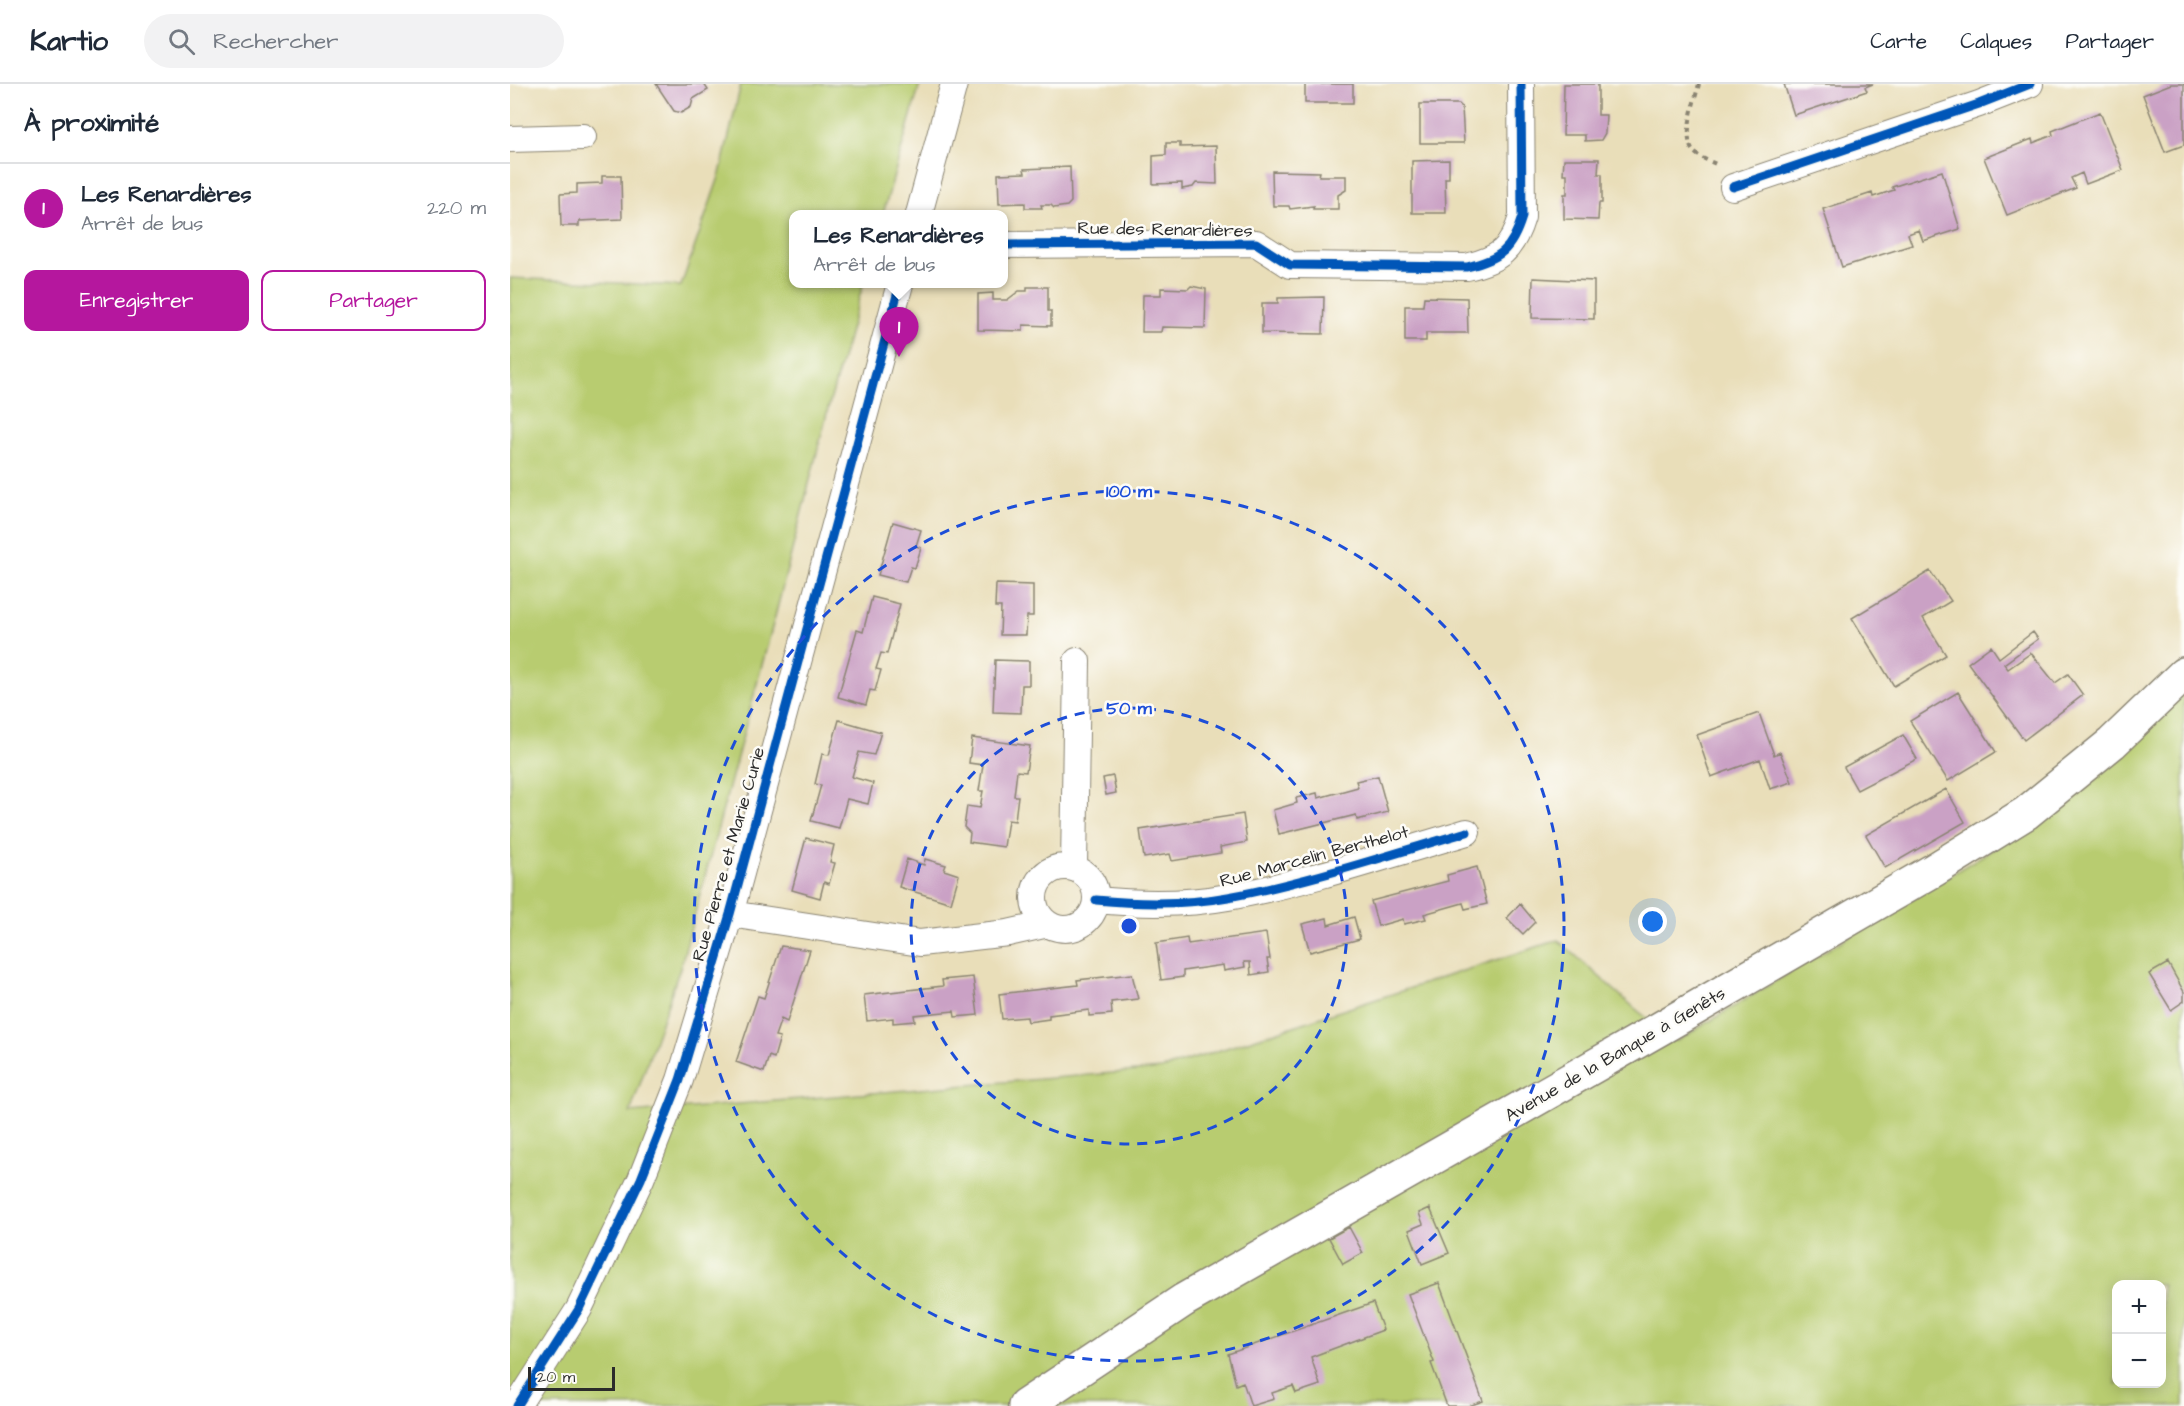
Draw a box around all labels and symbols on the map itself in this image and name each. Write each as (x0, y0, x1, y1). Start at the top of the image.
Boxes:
street label: Rue des Renardières (1077, 215, 1253, 244)
pin: 1 (880, 308, 918, 357)
text: 100 m (1106, 479, 1153, 504)
text: 50 m (1106, 696, 1153, 721)
street label: Rue Pierre et Marie Curie (686, 744, 771, 964)
street label: Rue Marcelin Berthelot (1217, 819, 1412, 894)
your location (1638, 907, 1667, 936)
centre of rings (1119, 916, 1139, 936)
street label: Avenue de la Banque à Genêts (1500, 981, 1730, 1128)
scale bar (528, 1364, 615, 1392)

